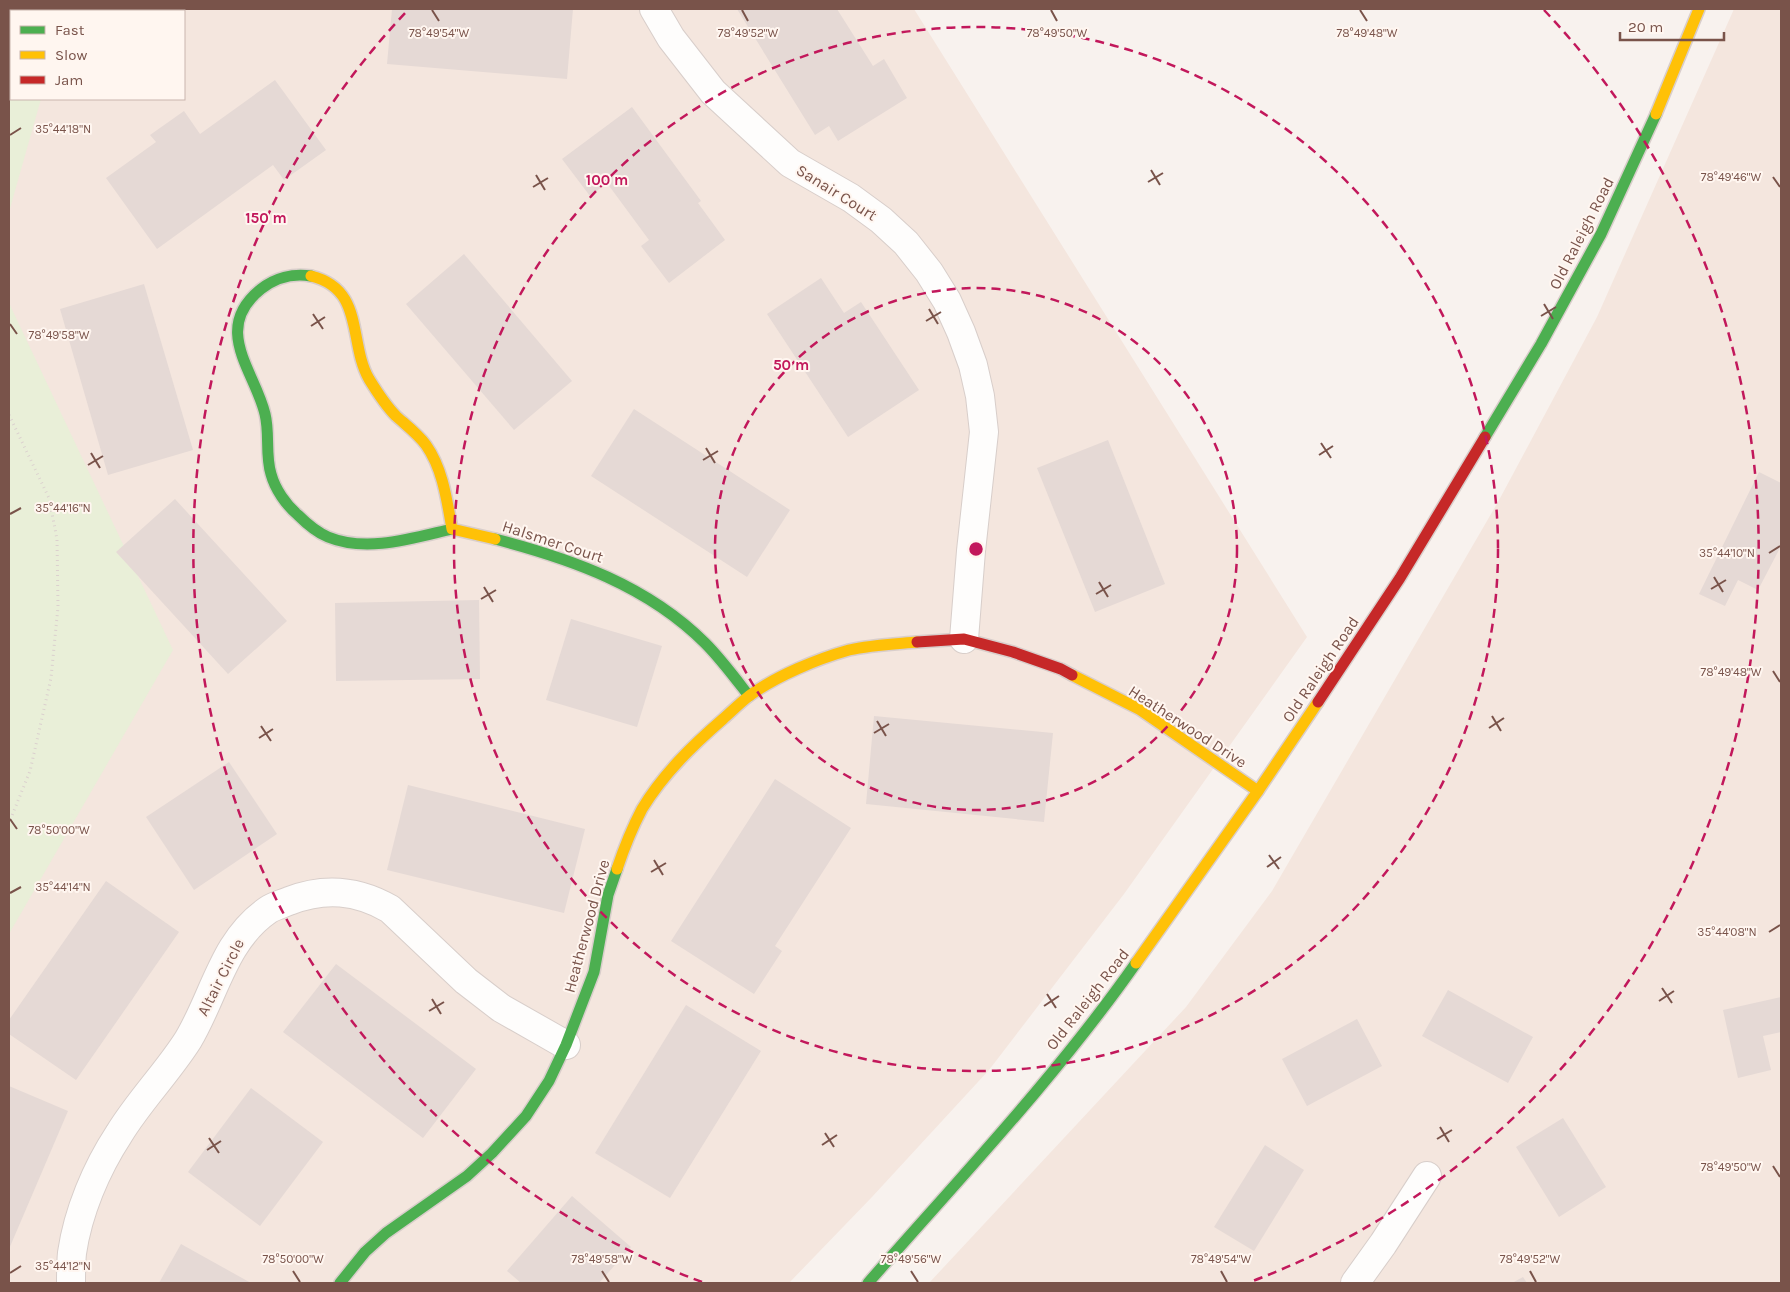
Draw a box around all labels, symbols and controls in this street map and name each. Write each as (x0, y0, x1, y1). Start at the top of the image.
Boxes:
legend (10, 10, 185, 100)
scale bar (1620, 10, 1724, 42)
text: 20 m (1628, 18, 1663, 36)
text: Fast (55, 21, 85, 39)
text: 78°49'54"W (409, 26, 469, 40)
text: 78°49'52"W (718, 26, 779, 40)
text: 78°49'50"W (1027, 26, 1088, 40)
text: 78°49'48"W (1337, 26, 1398, 40)
text: Slow (55, 46, 87, 64)
text: Jam (55, 71, 83, 89)
text: 35°44'18"N (35, 122, 91, 136)
street label: Sanair Court (793, 160, 881, 225)
text: 78°49'46"W (1701, 170, 1761, 184)
text: 100 m (586, 171, 628, 189)
street label: Old Raleigh Road (1545, 174, 1618, 293)
text: 150 m (245, 209, 287, 227)
text: 78°49'58"W (29, 328, 90, 342)
text: 50 m (773, 356, 809, 374)
text: 35°44'16"N (35, 501, 91, 515)
street label: Halsmer Court (500, 516, 606, 567)
centre of rings (967, 540, 985, 558)
text: 35°44'10"N (1699, 546, 1755, 560)
street label: Old Raleigh Road (1278, 613, 1363, 726)
text: 78°49'48"W (1701, 665, 1762, 679)
street label: Heatherwood Drive (1125, 681, 1250, 772)
text: 78°50'00"W (28, 823, 90, 837)
street label: Heatherwood Drive (560, 857, 613, 995)
text: 35°44'14"N (35, 880, 91, 894)
text: 35°44'08"N (1697, 925, 1757, 939)
street label: Altair Circle (193, 935, 248, 1019)
street label: Old Raleigh Road (1042, 945, 1133, 1054)
text: 78°49'50"W (1701, 1160, 1762, 1174)
text: 78°50'00"W (262, 1252, 324, 1266)
text: 78°49'58"W (572, 1252, 633, 1266)
text: 78°49'56"W (881, 1252, 941, 1266)
text: 78°49'54"W (1191, 1252, 1251, 1266)
text: 78°49'52"W (1500, 1252, 1561, 1266)
text: 35°44'12"N (35, 1259, 91, 1273)

